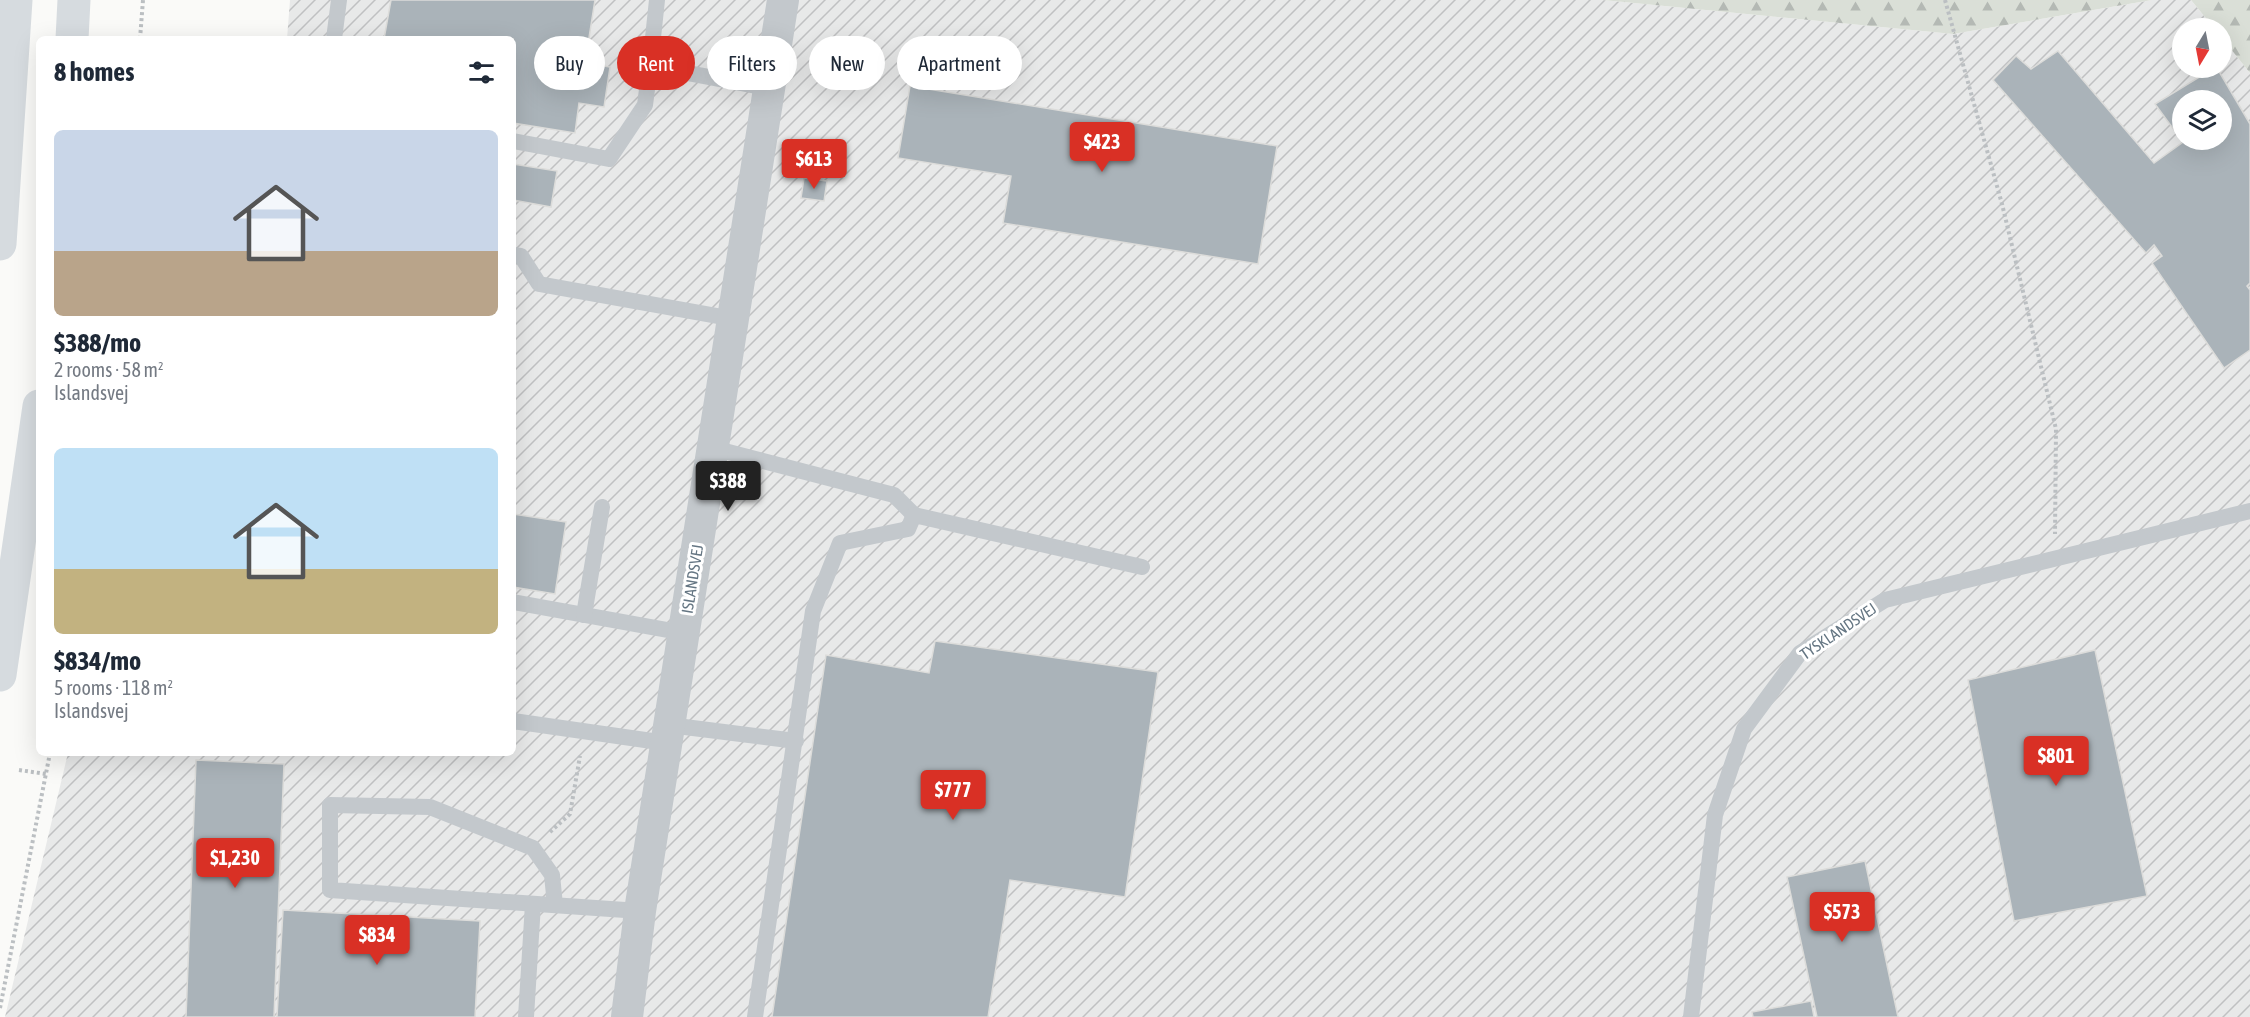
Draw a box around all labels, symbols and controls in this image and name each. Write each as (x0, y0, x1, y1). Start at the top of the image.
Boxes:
north arrow (2172, 18, 2232, 78)
map controls (2172, 18, 2232, 150)
chip: Buy (534, 36, 605, 90)
chip: Rent (617, 36, 695, 90)
chip: Filters (707, 36, 797, 90)
chip: New (809, 36, 885, 90)
chip: Apartment (897, 36, 1022, 90)
icon: filters (465, 56, 498, 89)
text: 8 homes (54, 57, 134, 87)
button: layers (2172, 90, 2232, 150)
pin: $423 (1066, 122, 1138, 173)
text: $423 (1084, 130, 1120, 153)
pin: $613 (778, 139, 850, 190)
text: $613 (796, 147, 832, 170)
icon: home (222, 169, 330, 277)
text: $388/mo (54, 328, 141, 358)
text: 2 rooms · 58 m² (54, 358, 164, 381)
text: Islandsvej (54, 381, 129, 404)
pin: $388 (692, 461, 764, 512)
text: $388 (710, 469, 746, 492)
icon: home (222, 487, 330, 595)
street label: ISLANDSVEJ (678, 543, 706, 615)
street label: TYSKLANDSVEJ (1797, 599, 1879, 663)
text: $834/mo (54, 646, 141, 676)
text: 5 rooms · 118 m² (54, 676, 173, 699)
text: Islandsvej (54, 699, 129, 722)
pin: $801 (2020, 736, 2092, 787)
text: $801 (2038, 744, 2074, 767)
pin: $777 (917, 770, 989, 821)
text: $777 (935, 778, 971, 801)
pin: $1,230 (186, 838, 284, 889)
text: $1,230 (210, 846, 260, 869)
pin: $573 (1806, 892, 1878, 943)
text: $573 (1824, 900, 1860, 923)
pin: $834 (341, 915, 413, 966)
text: $834 (359, 923, 395, 946)

